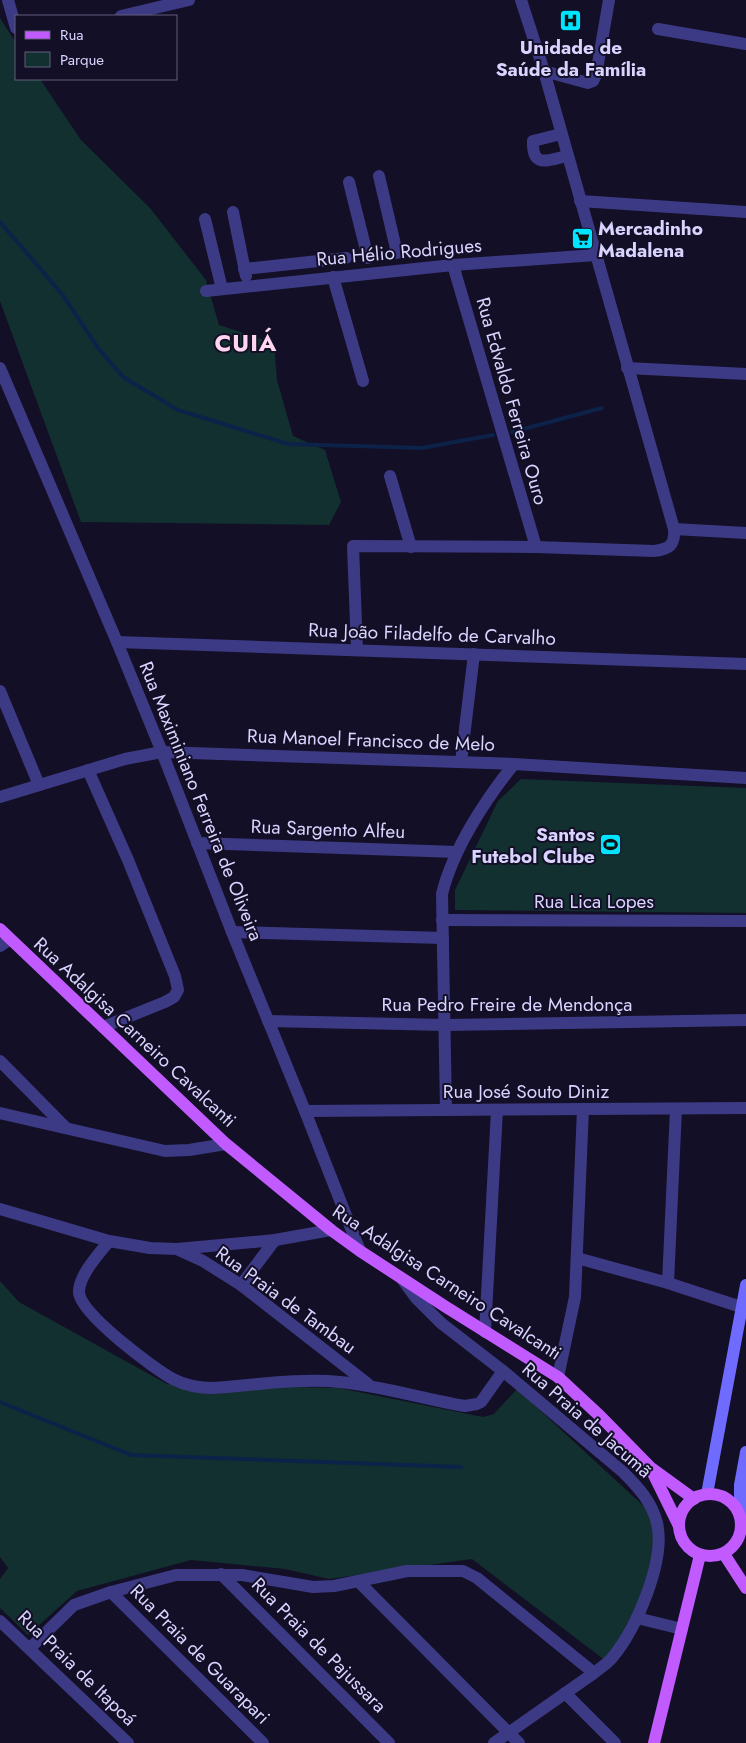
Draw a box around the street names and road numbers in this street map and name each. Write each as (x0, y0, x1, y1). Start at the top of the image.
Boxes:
street label: Rua Hélio Rodrigues (315, 231, 483, 273)
street label: Rua Edvaldo Ferreira Ouro (469, 294, 555, 508)
street label: Rua João Filadelfo de Carvalho (308, 616, 556, 652)
street label: Rua Maximiniano Ferreira de Oliveira (132, 657, 270, 945)
street label: Rua Manoel Francisco de Melo (247, 722, 495, 758)
street label: Rua Sargento Alfeu (250, 813, 406, 845)
street label: Rua Lica Lopes (534, 888, 654, 915)
street label: Rua Adalgisa Carneiro Cavalcanti (28, 931, 242, 1133)
street label: Rua Pedro Freire de Mendonça (382, 991, 632, 1018)
street label: Rua José Souto Diniz (443, 1078, 609, 1105)
street label: Rua Adalgisa Carneiro Cavalcanti (327, 1198, 567, 1366)
street label: Rua Praia de Tambau (210, 1240, 362, 1360)
street label: Rua Praia de Jacumã (516, 1356, 658, 1484)
street label: Rua Praia de Pajussara (245, 1571, 393, 1719)
street label: Rua Praia de Guarapari (124, 1578, 276, 1730)
street label: Rua Praia de Itapoá (12, 1604, 142, 1732)

